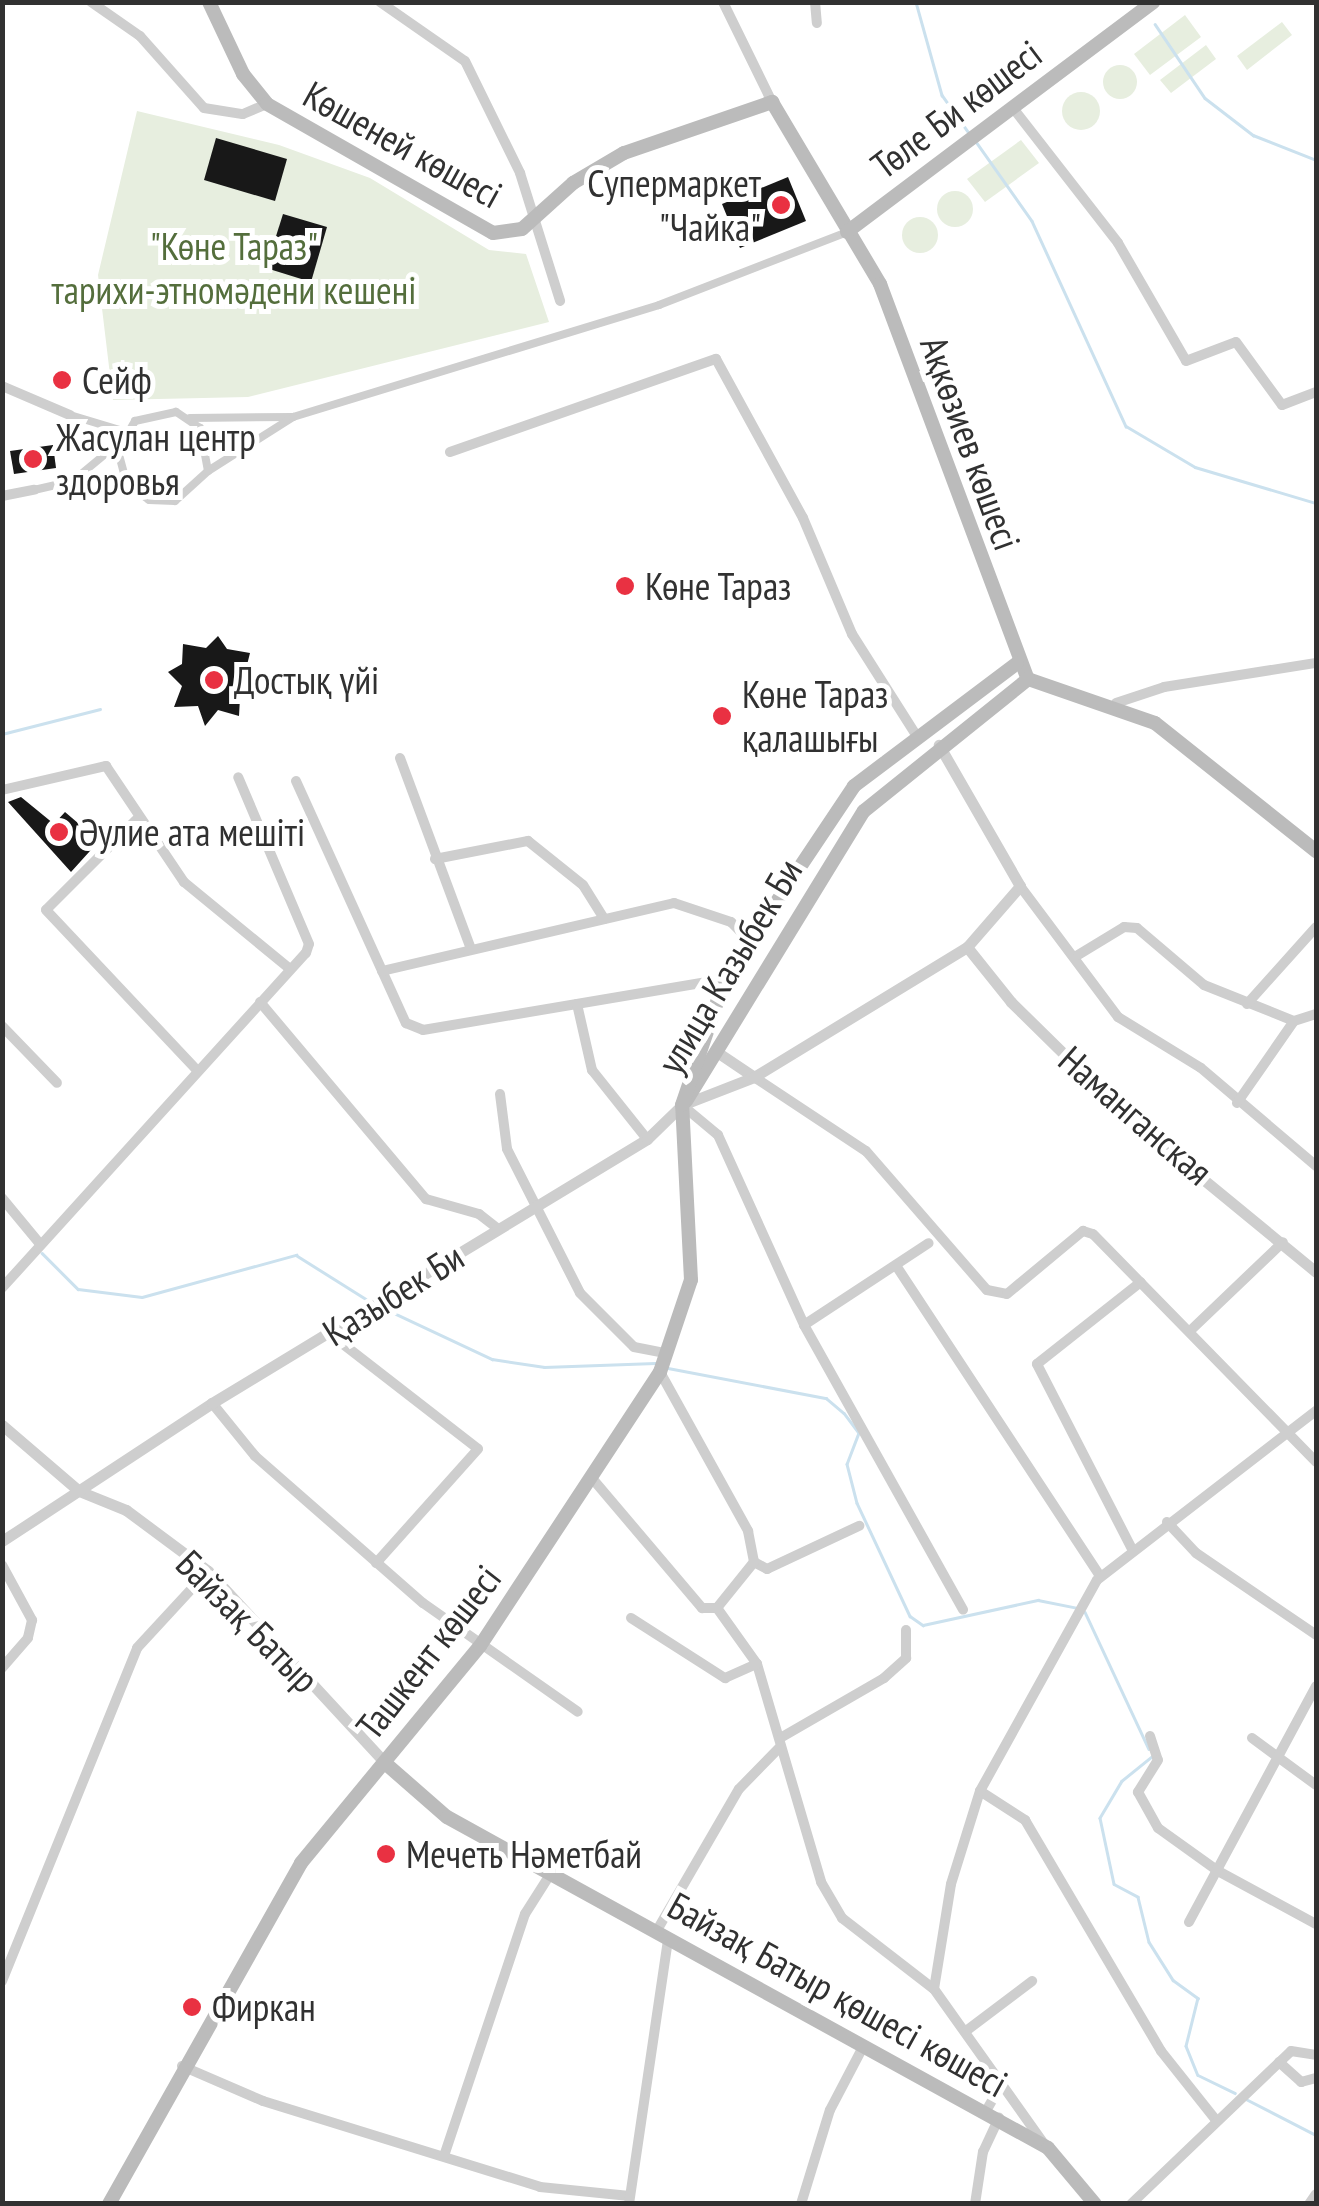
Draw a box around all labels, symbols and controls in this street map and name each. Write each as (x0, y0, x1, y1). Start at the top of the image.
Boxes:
street label: Төле Би көшесі (862, 30, 1050, 188)
street label: Көшеней көшесі (296, 71, 510, 217)
place label: Супермаркет "Чайка" (587, 160, 761, 250)
marker: Супермаркет "Чайка" (770, 194, 792, 216)
park label: "Көне Тараз" тарихи-этномәдени кешені (52, 223, 416, 312)
street label: Ақкөзиев көшесі (911, 330, 1031, 556)
place label: Сейф (82, 357, 152, 403)
marker: Сейф (51, 369, 73, 391)
place label: Жасулан центр здоровья (56, 414, 256, 504)
marker: Жасулан центр здоровья (20, 446, 46, 472)
place label: Көне Тараз (645, 563, 792, 609)
marker: Көне Тараз (614, 575, 636, 597)
place label: Достық үйі (234, 657, 380, 703)
marker: Достық үйі (203, 669, 225, 691)
place label: Көне Тараз қалашығы (742, 671, 889, 761)
marker: Көне Тараз қалашығы (711, 705, 733, 727)
place label: Әулие ата мешіті (79, 809, 305, 855)
marker: Әулие ата мешіті (48, 821, 70, 843)
street label: улица Казыбек Би (647, 850, 811, 1082)
street label: Наманганская (1050, 1036, 1222, 1194)
street label: Қазыбек Би (315, 1233, 471, 1355)
street label: Байзақ Батыр (167, 1540, 329, 1702)
street label: Ташкент көшесі (346, 1556, 510, 1748)
place label: Мечеть Нәметбай (406, 1831, 643, 1877)
marker: Мечеть Нәметбай (375, 1843, 397, 1865)
street label: Байзақ Батыр қөшесі көшесі (661, 1882, 1015, 2106)
place label: Фиркан (212, 1984, 316, 2030)
marker: Фиркан (181, 1996, 203, 2018)

